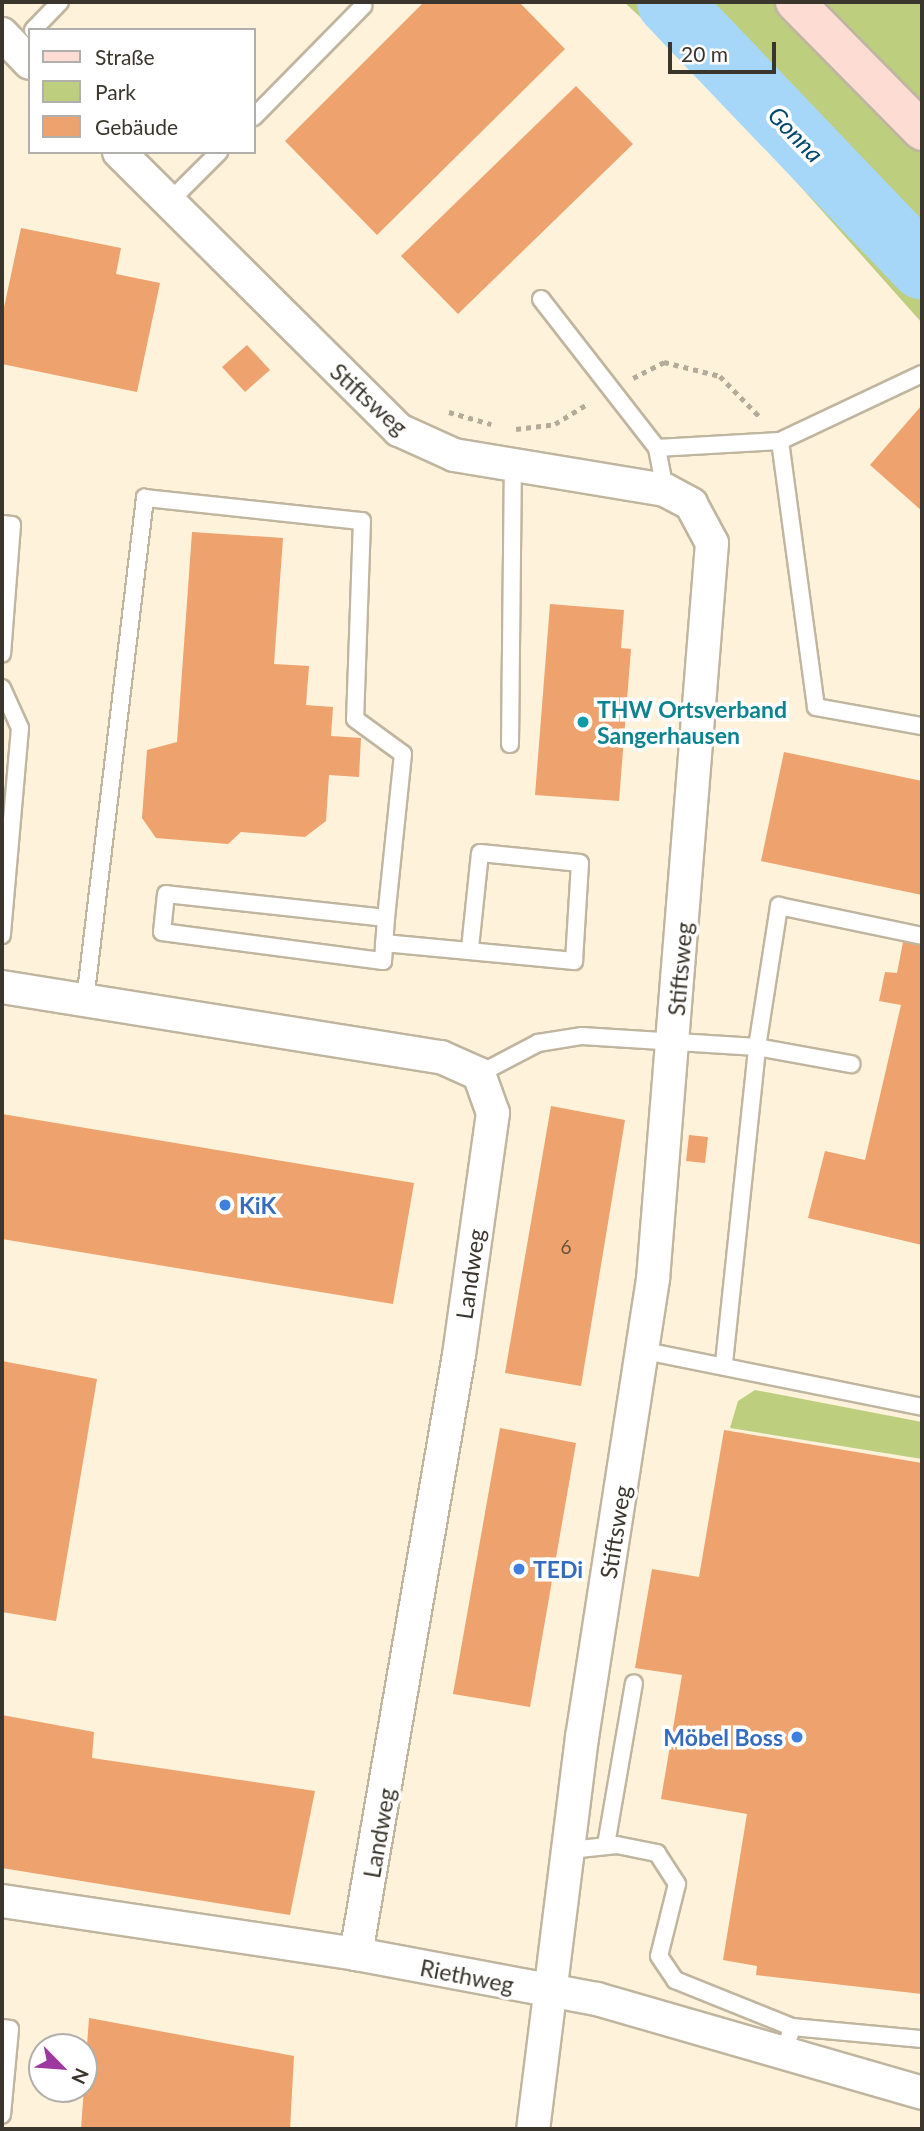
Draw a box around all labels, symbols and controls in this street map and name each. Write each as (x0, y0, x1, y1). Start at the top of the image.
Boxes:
legend (28, 28, 256, 154)
scale bar (672, 28, 780, 72)
text: 20 m (681, 41, 728, 66)
text: Straße (95, 44, 155, 69)
text: Park (95, 79, 136, 104)
water label: Gonna (763, 100, 829, 168)
text: Gebäude (95, 114, 178, 139)
street label: Stiftsweg (325, 357, 413, 441)
place label: THW Ortsverband Sangerhausen (597, 695, 787, 749)
marker: THW Ortsverband Sangerhausen (575, 714, 591, 730)
street label: Stiftsweg (662, 921, 698, 1017)
place label: KiK (239, 1191, 276, 1219)
marker: KiK (217, 1197, 233, 1213)
street label: Landweg (450, 1227, 490, 1321)
house number: 6 (560, 1236, 572, 1258)
street label: Stiftsweg (594, 1483, 636, 1581)
place label: TEDi (533, 1555, 583, 1583)
marker: TEDi (511, 1561, 527, 1577)
place label: Möbel Boss (663, 1723, 783, 1751)
marker: Möbel Boss (789, 1729, 805, 1745)
street label: Landweg (358, 1786, 400, 1880)
street label: Riethweg (418, 1953, 516, 1999)
north arrow (28, 2033, 98, 2103)
text: N (67, 2065, 94, 2088)

